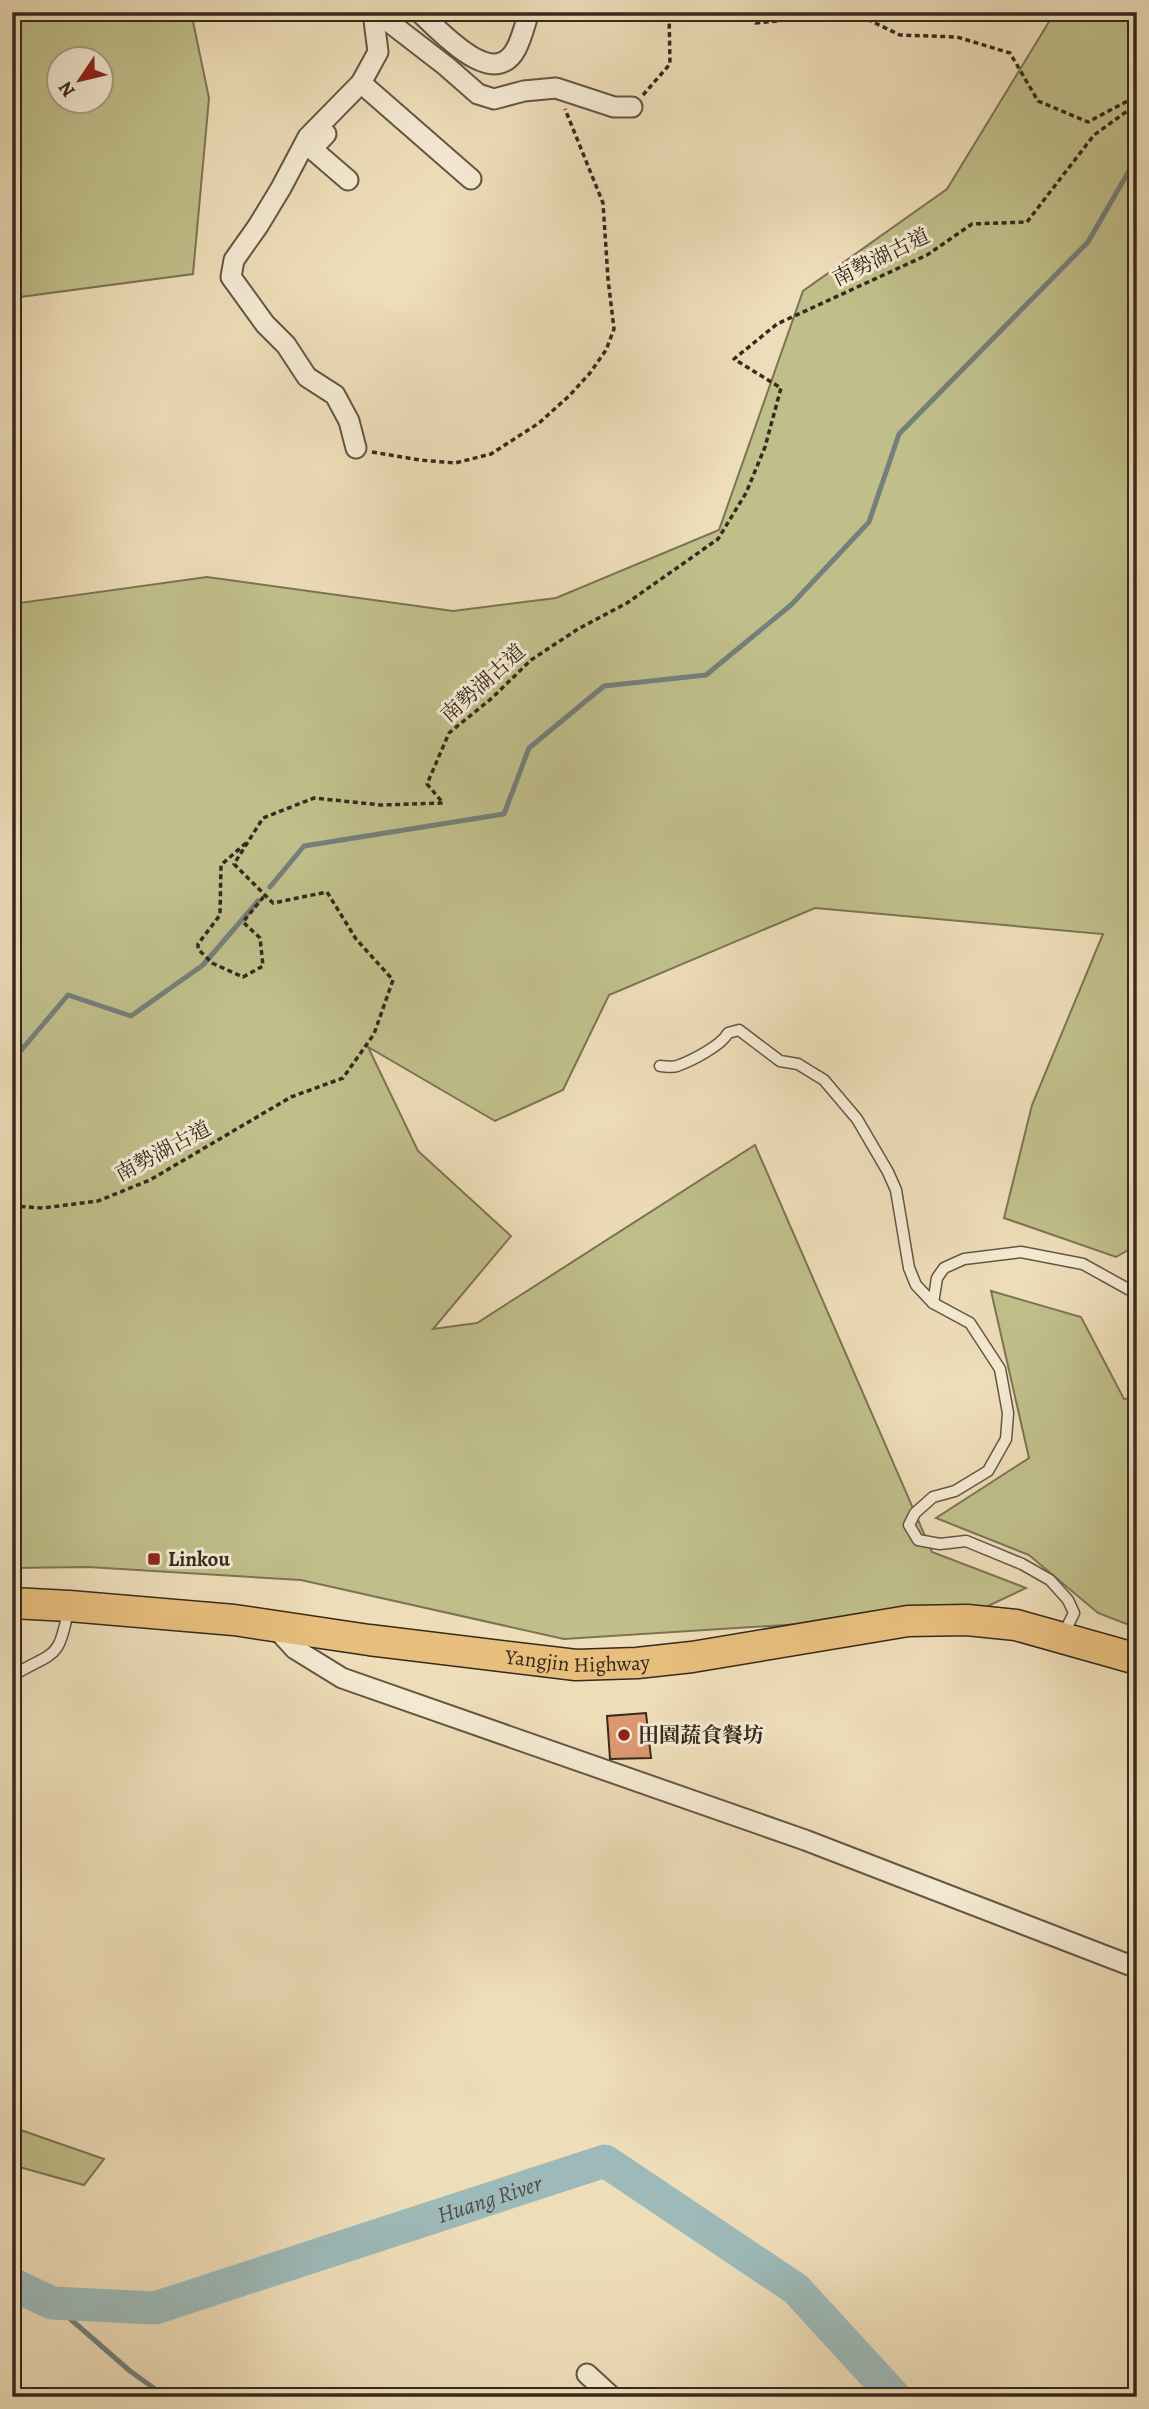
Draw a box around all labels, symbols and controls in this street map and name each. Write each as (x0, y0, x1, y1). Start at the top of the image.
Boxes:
north arrow (46, 46, 116, 116)
text: N (52, 76, 82, 102)
street label: 南勢湖古道 (828, 221, 934, 293)
street label: 南勢湖古道 (435, 637, 531, 729)
street label: 南勢湖古道 (110, 1114, 216, 1188)
place label: Linkou (168, 1545, 230, 1573)
marker: Linkou (146, 1551, 162, 1567)
street label: Yangjin Highway (503, 1642, 652, 1679)
place label: 田園蔬食餐坊 (638, 1721, 764, 1749)
marker: 田園蔬食餐坊 (616, 1727, 632, 1743)
water label: Huang River (433, 2167, 547, 2231)

